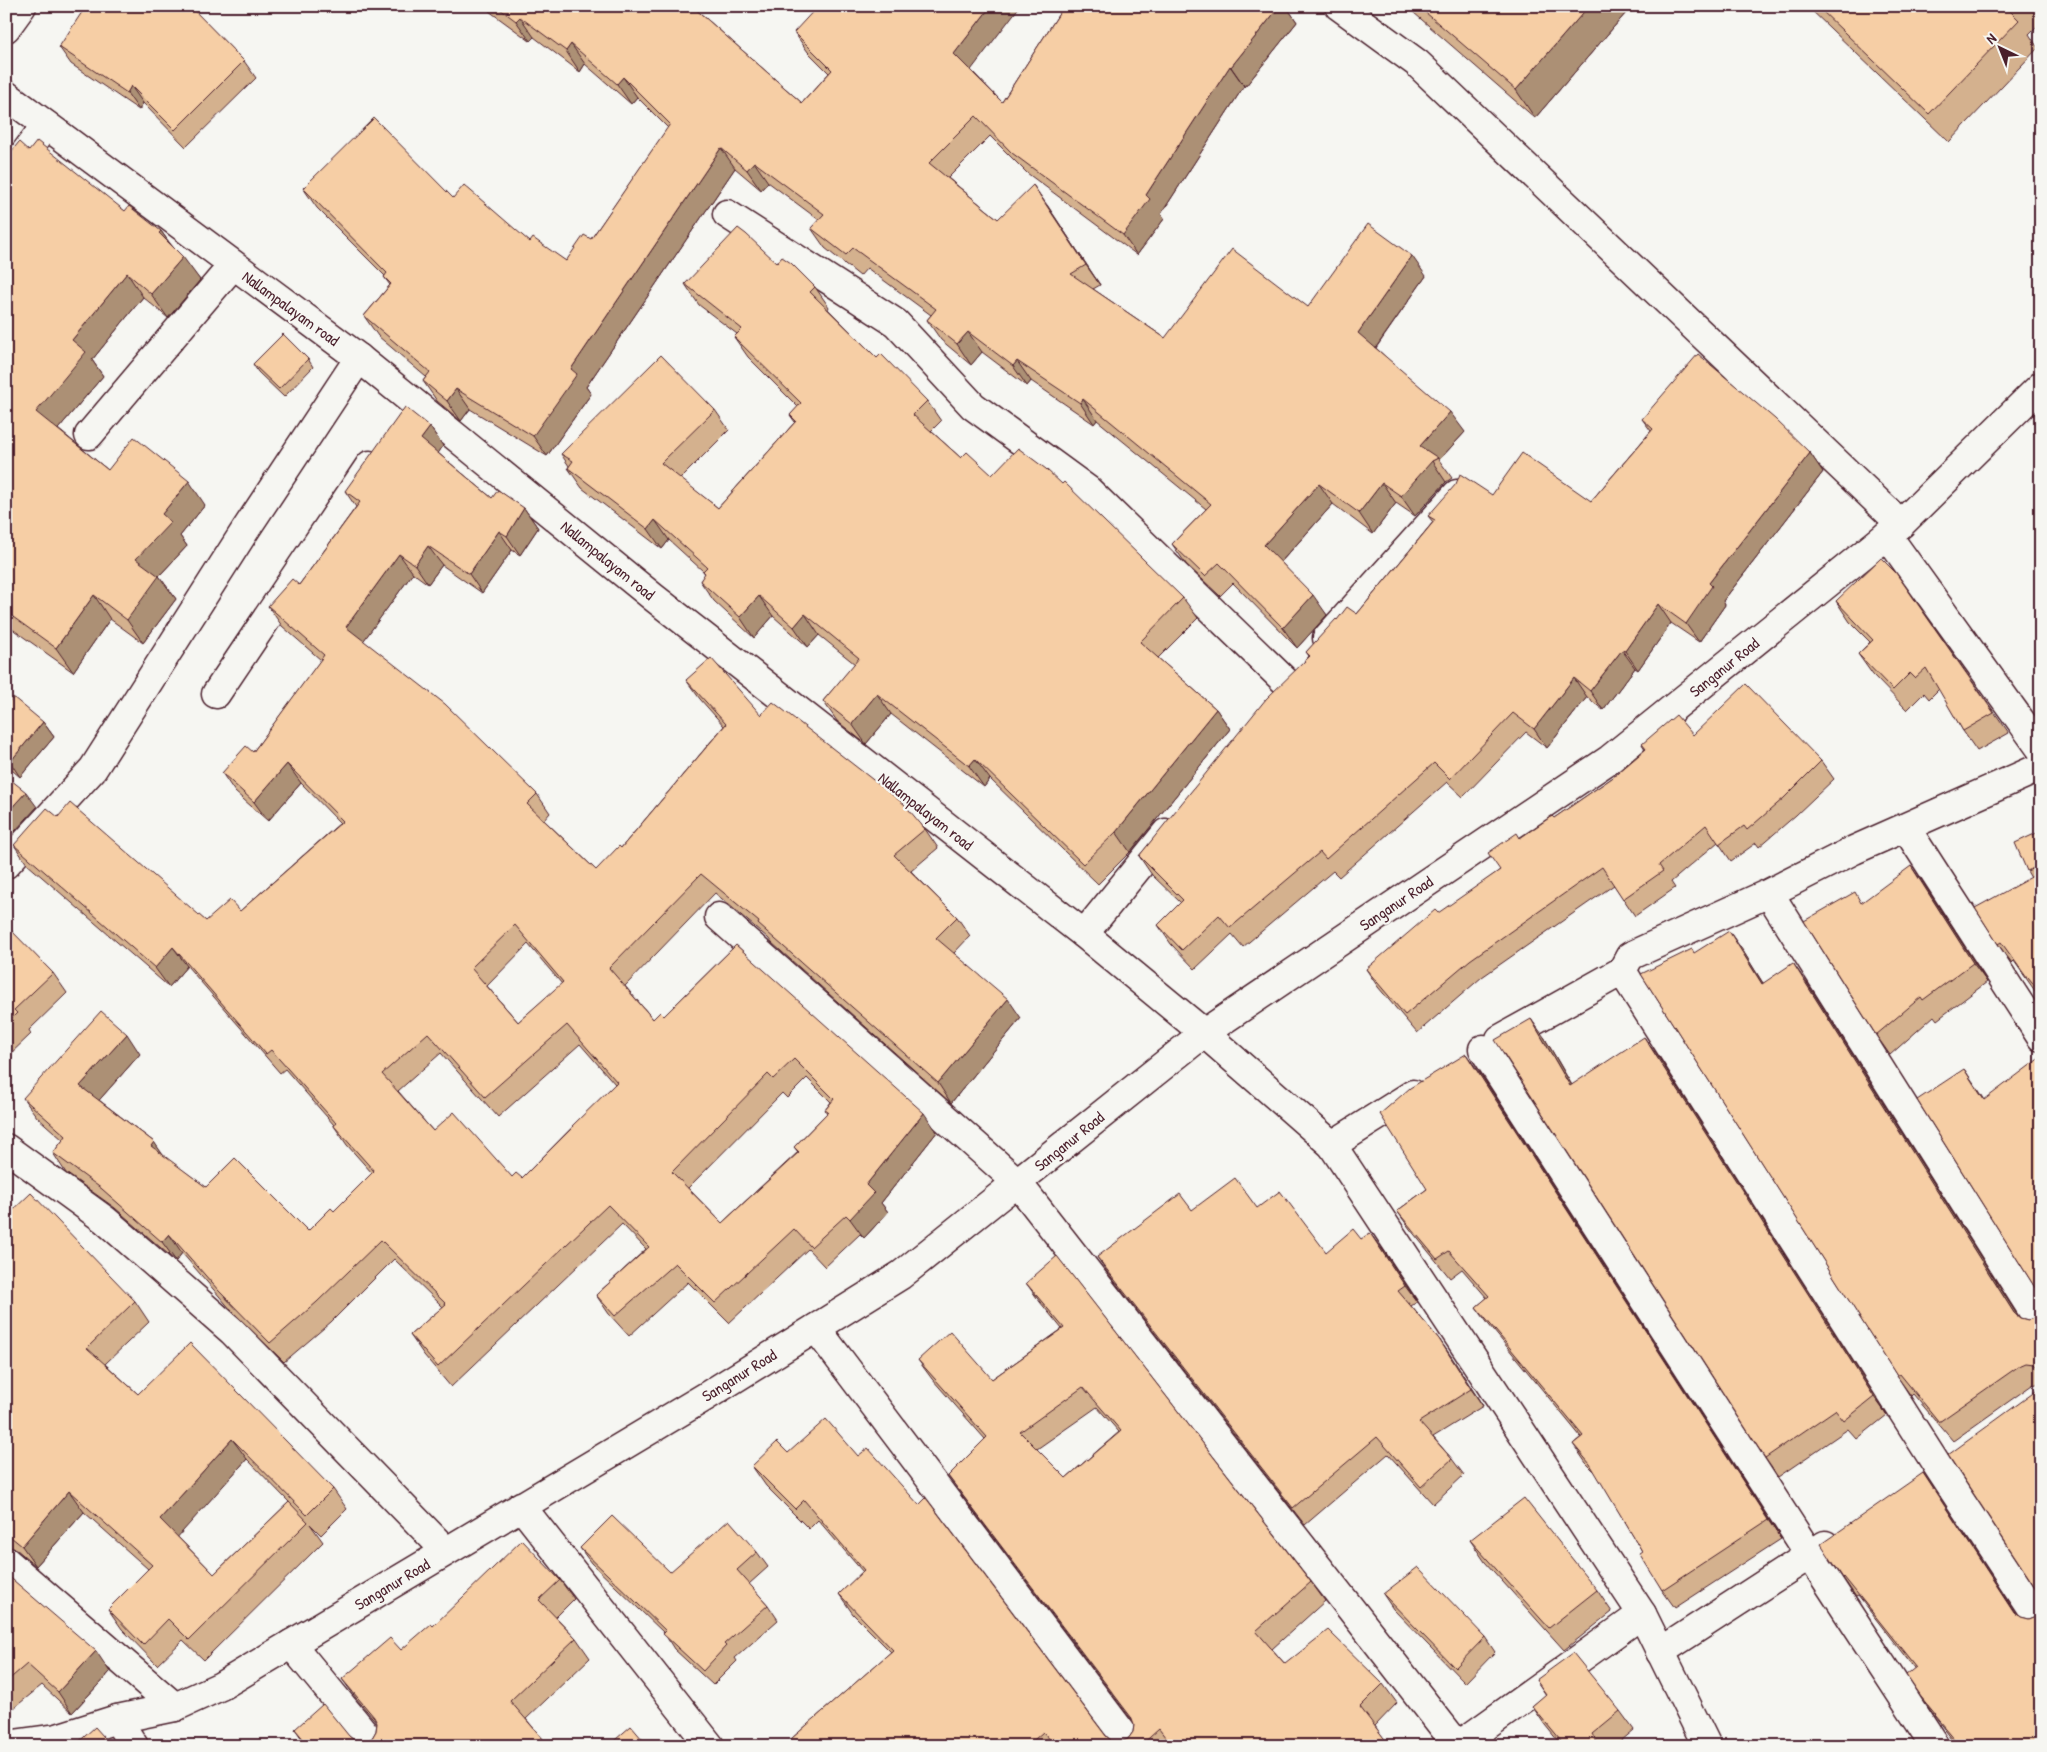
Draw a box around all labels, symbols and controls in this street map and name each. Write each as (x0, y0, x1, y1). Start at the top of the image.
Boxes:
north arrow (1974, 22, 2024, 72)
text: N (1982, 28, 2000, 48)
street label: Nallampalayam road (238, 265, 344, 351)
street label: Nallampalayam road (556, 515, 660, 605)
street label: Sanganur Road (1684, 632, 1764, 702)
street label: Nallampalayam road (874, 767, 978, 855)
street label: Sanganur Road (1355, 870, 1437, 936)
street label: Sanganur Road (1029, 1106, 1109, 1176)
street label: Sanganur Road (698, 1343, 780, 1407)
street label: Sanganur Road (350, 1553, 434, 1615)

